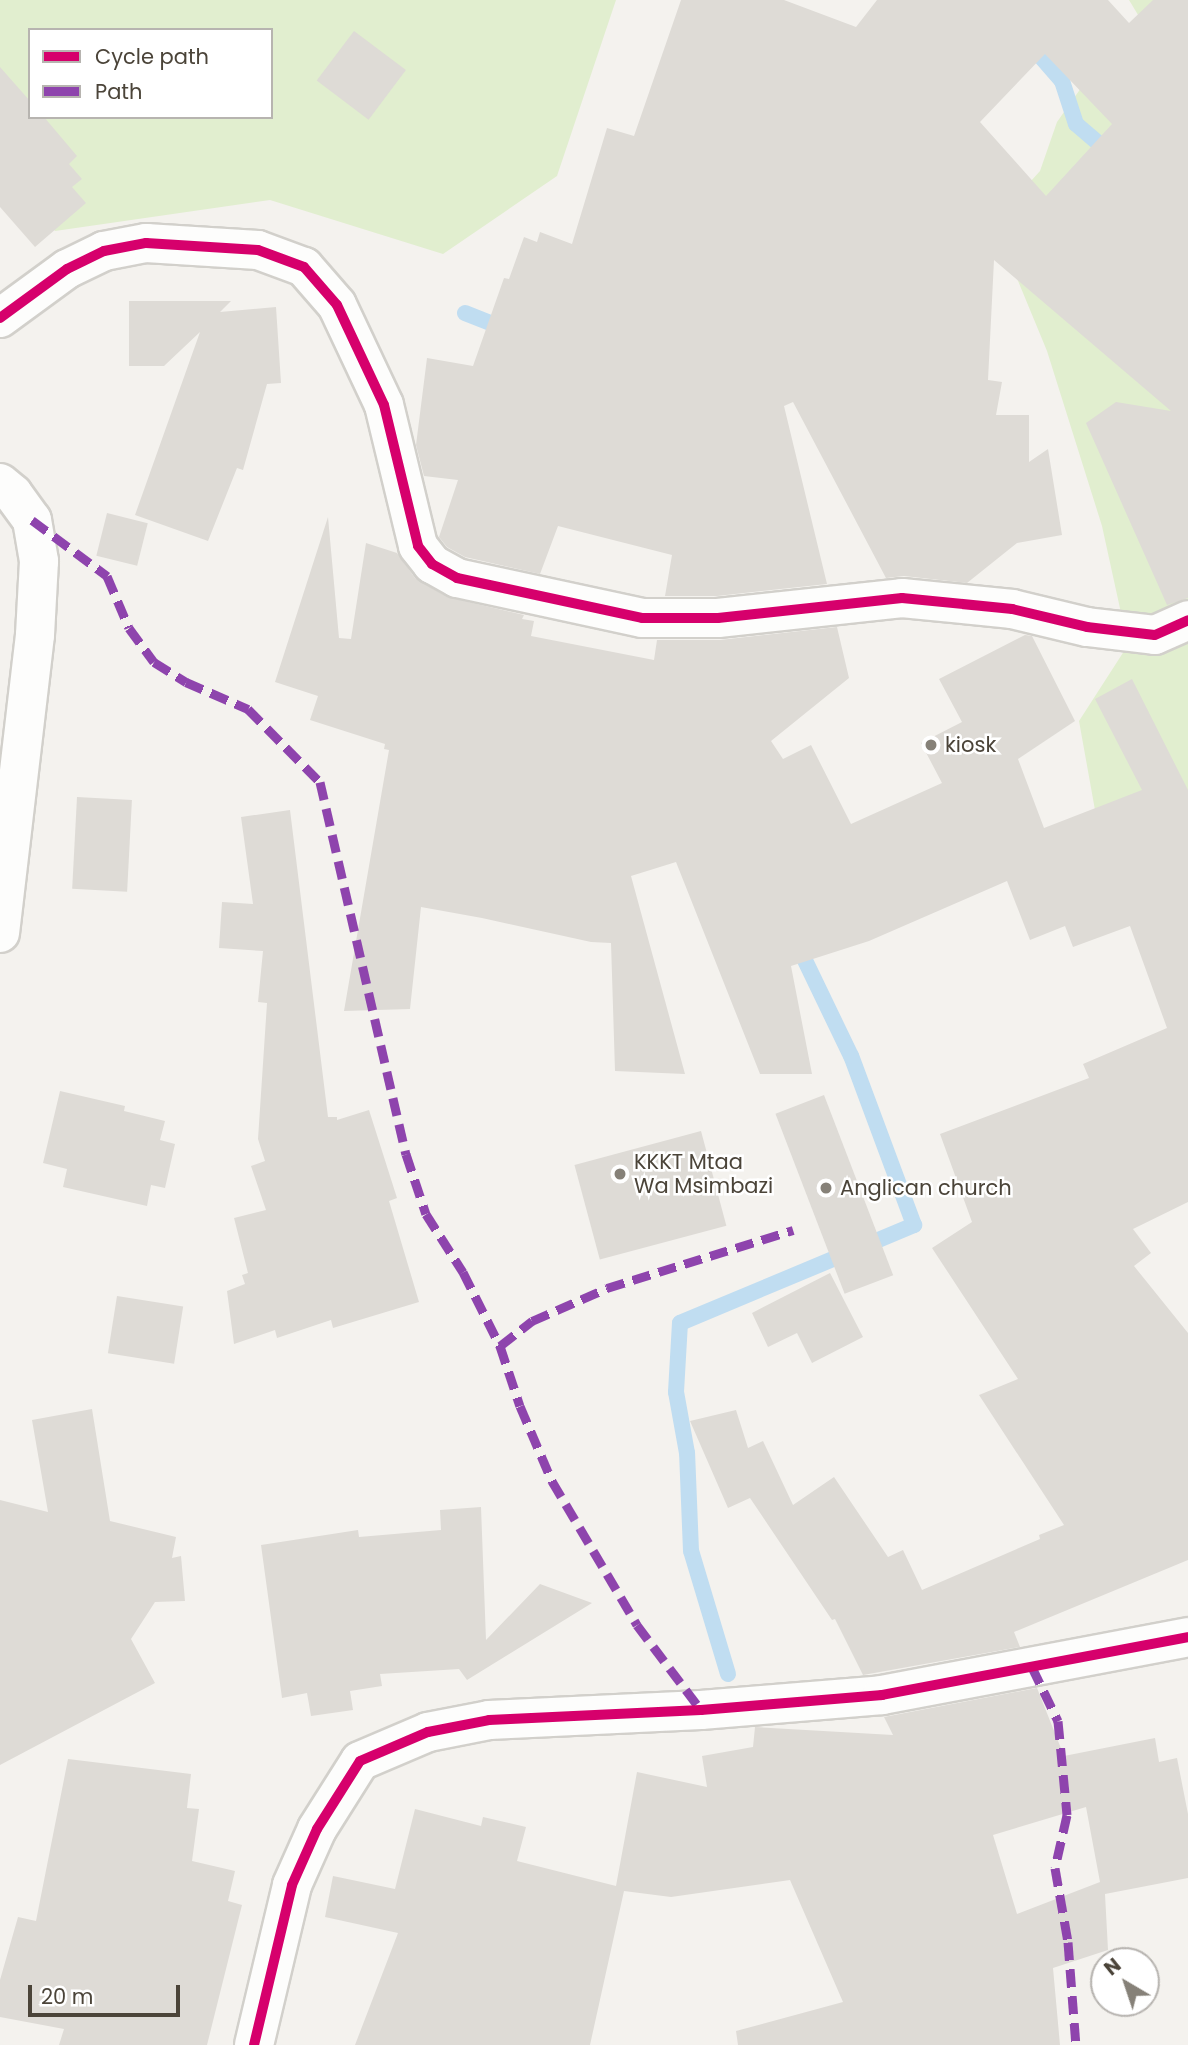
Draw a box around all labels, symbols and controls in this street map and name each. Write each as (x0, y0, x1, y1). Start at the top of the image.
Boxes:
legend (28, 28, 273, 119)
text: Cycle path (95, 42, 209, 71)
text: Path (95, 77, 142, 106)
place label: kiosk (945, 732, 996, 758)
marker: kiosk (923, 737, 939, 753)
place label: KKKT Mtaa Wa Msimbazi (634, 1149, 773, 1199)
marker: KKKT Mtaa Wa Msimbazi (612, 1166, 628, 1182)
place label: Anglican church (840, 1175, 1012, 1201)
marker: Anglican church (818, 1180, 834, 1196)
north arrow (1090, 1947, 1160, 2017)
text: N (1099, 1952, 1127, 1982)
scale bar (32, 1972, 184, 2016)
text: 20 m (41, 1982, 94, 2011)

